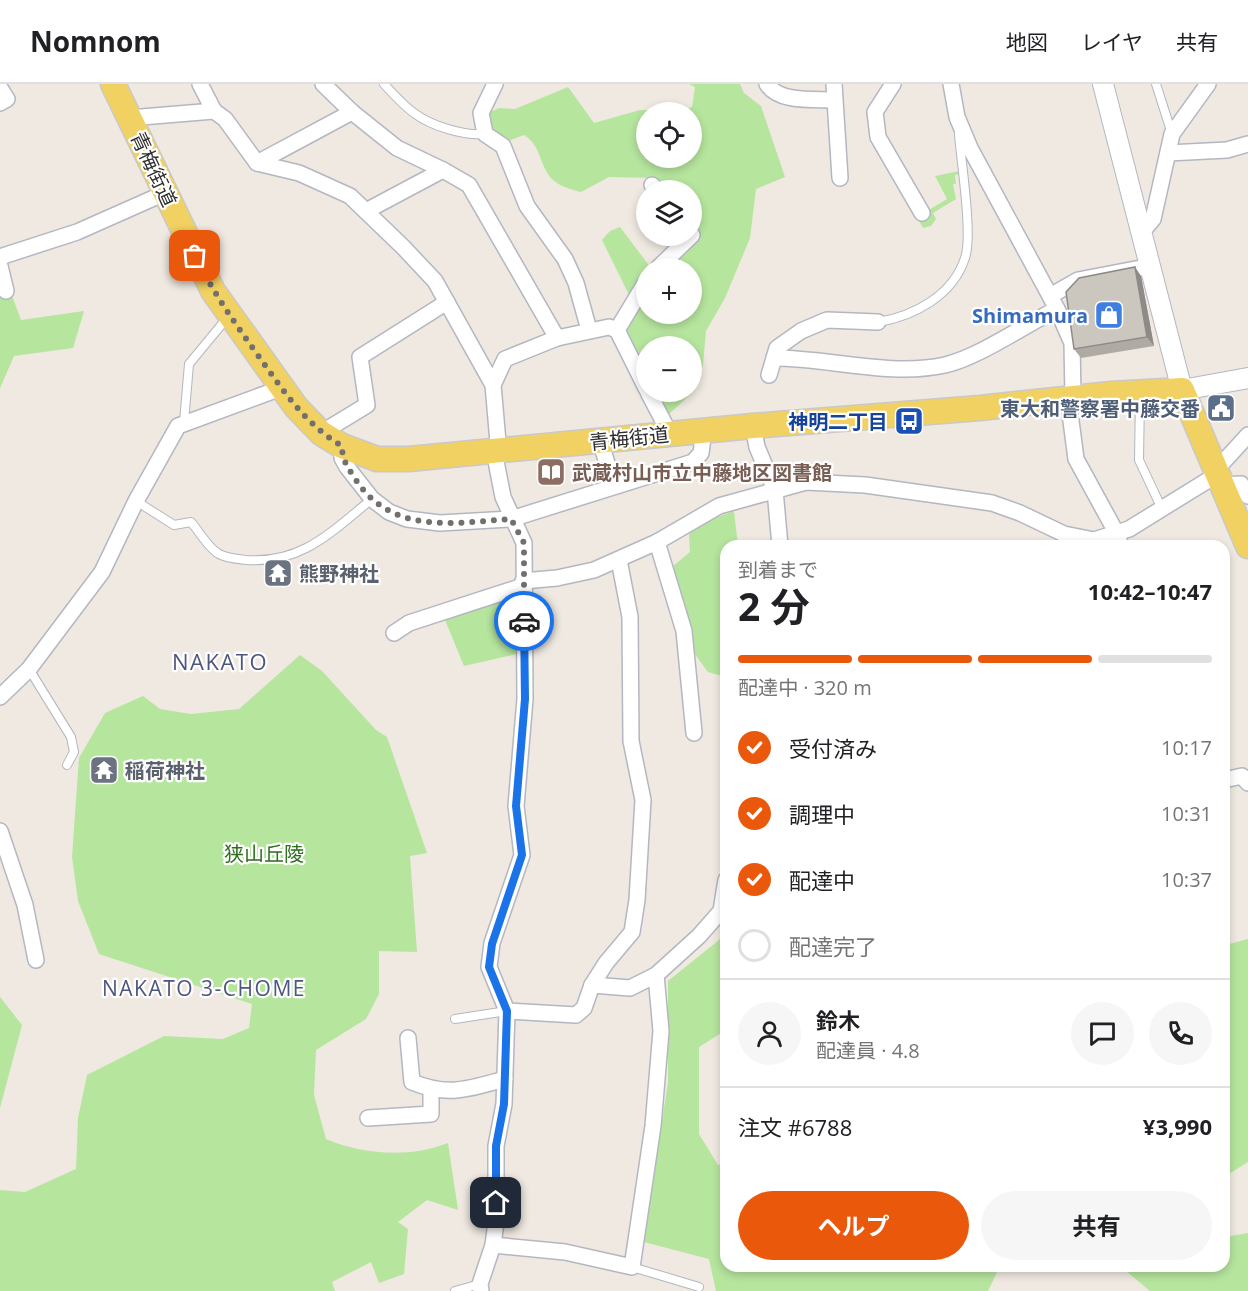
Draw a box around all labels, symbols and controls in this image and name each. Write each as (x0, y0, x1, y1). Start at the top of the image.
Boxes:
text: Nomnom (30, 22, 161, 60)
text: 地図 (1006, 28, 1048, 56)
text: レイヤ (1081, 28, 1143, 56)
text: 共有 (1176, 28, 1218, 56)
map controls (636, 102, 702, 402)
button: locate (636, 102, 702, 168)
street label: 青梅街道 (125, 127, 183, 211)
button: layers (636, 180, 702, 246)
pin (169, 230, 220, 281)
icon: bag (178, 239, 211, 272)
button: + (636, 258, 702, 324)
shop icon: Shimamura (1093, 299, 1125, 331)
place label: Shimamura (972, 302, 1088, 329)
button: − (636, 336, 702, 402)
public building icon: 東大和警察署中藤交番 (1205, 392, 1237, 424)
place label: 東大和警察署中藤交番 (1000, 395, 1200, 422)
bus stop icon: 神明二丁目 (893, 405, 925, 437)
place label: 神明二丁目 (788, 408, 888, 435)
street label: 青梅街道 (588, 420, 670, 456)
library icon: 武蔵村山市立中藤地区図書館 (535, 456, 567, 488)
place label: 武蔵村山市立中藤地区図書館 (572, 459, 832, 486)
text: 到着まで (738, 556, 818, 583)
temple icon: 熊野神社 (262, 557, 294, 589)
place label: 熊野神社 (299, 560, 379, 587)
text: 10:42–10:47 (1088, 576, 1212, 606)
text: 2 分 (738, 579, 809, 632)
courier (494, 591, 554, 651)
icon: car (508, 605, 541, 638)
district label: NAKATO (172, 646, 268, 676)
text: 配達中 · 320 m (738, 674, 872, 701)
icon: check (738, 731, 771, 764)
text: 受付済み (789, 733, 877, 763)
text: 10:17 (1161, 734, 1212, 761)
temple icon: 稲荷神社 (88, 754, 120, 786)
place label: 稲荷神社 (125, 757, 205, 784)
icon: check (738, 797, 771, 830)
text: 調理中 (789, 799, 855, 829)
text: 10:31 (1161, 800, 1212, 827)
park label: 狭山丘陵 (224, 840, 304, 867)
icon: check (738, 863, 771, 896)
text: 配達中 (789, 865, 855, 895)
text: 10:37 (1161, 866, 1212, 893)
text: 配達完了 (789, 931, 877, 961)
district label: NAKATO 3-CHOME (102, 974, 306, 1002)
button: person (738, 1002, 801, 1065)
button: chat (1071, 1002, 1134, 1065)
button: phone (1149, 1002, 1212, 1065)
text: 鈴木 (816, 1005, 860, 1035)
text: 配達員 · 4.8 (816, 1037, 920, 1064)
text: ¥3,990 (1143, 1111, 1212, 1141)
text: 注文 #6788 (738, 1112, 852, 1142)
pin (470, 1177, 521, 1228)
icon: home (479, 1186, 512, 1219)
button: ヘルプ (738, 1191, 969, 1260)
button: 共有 (981, 1191, 1212, 1260)

